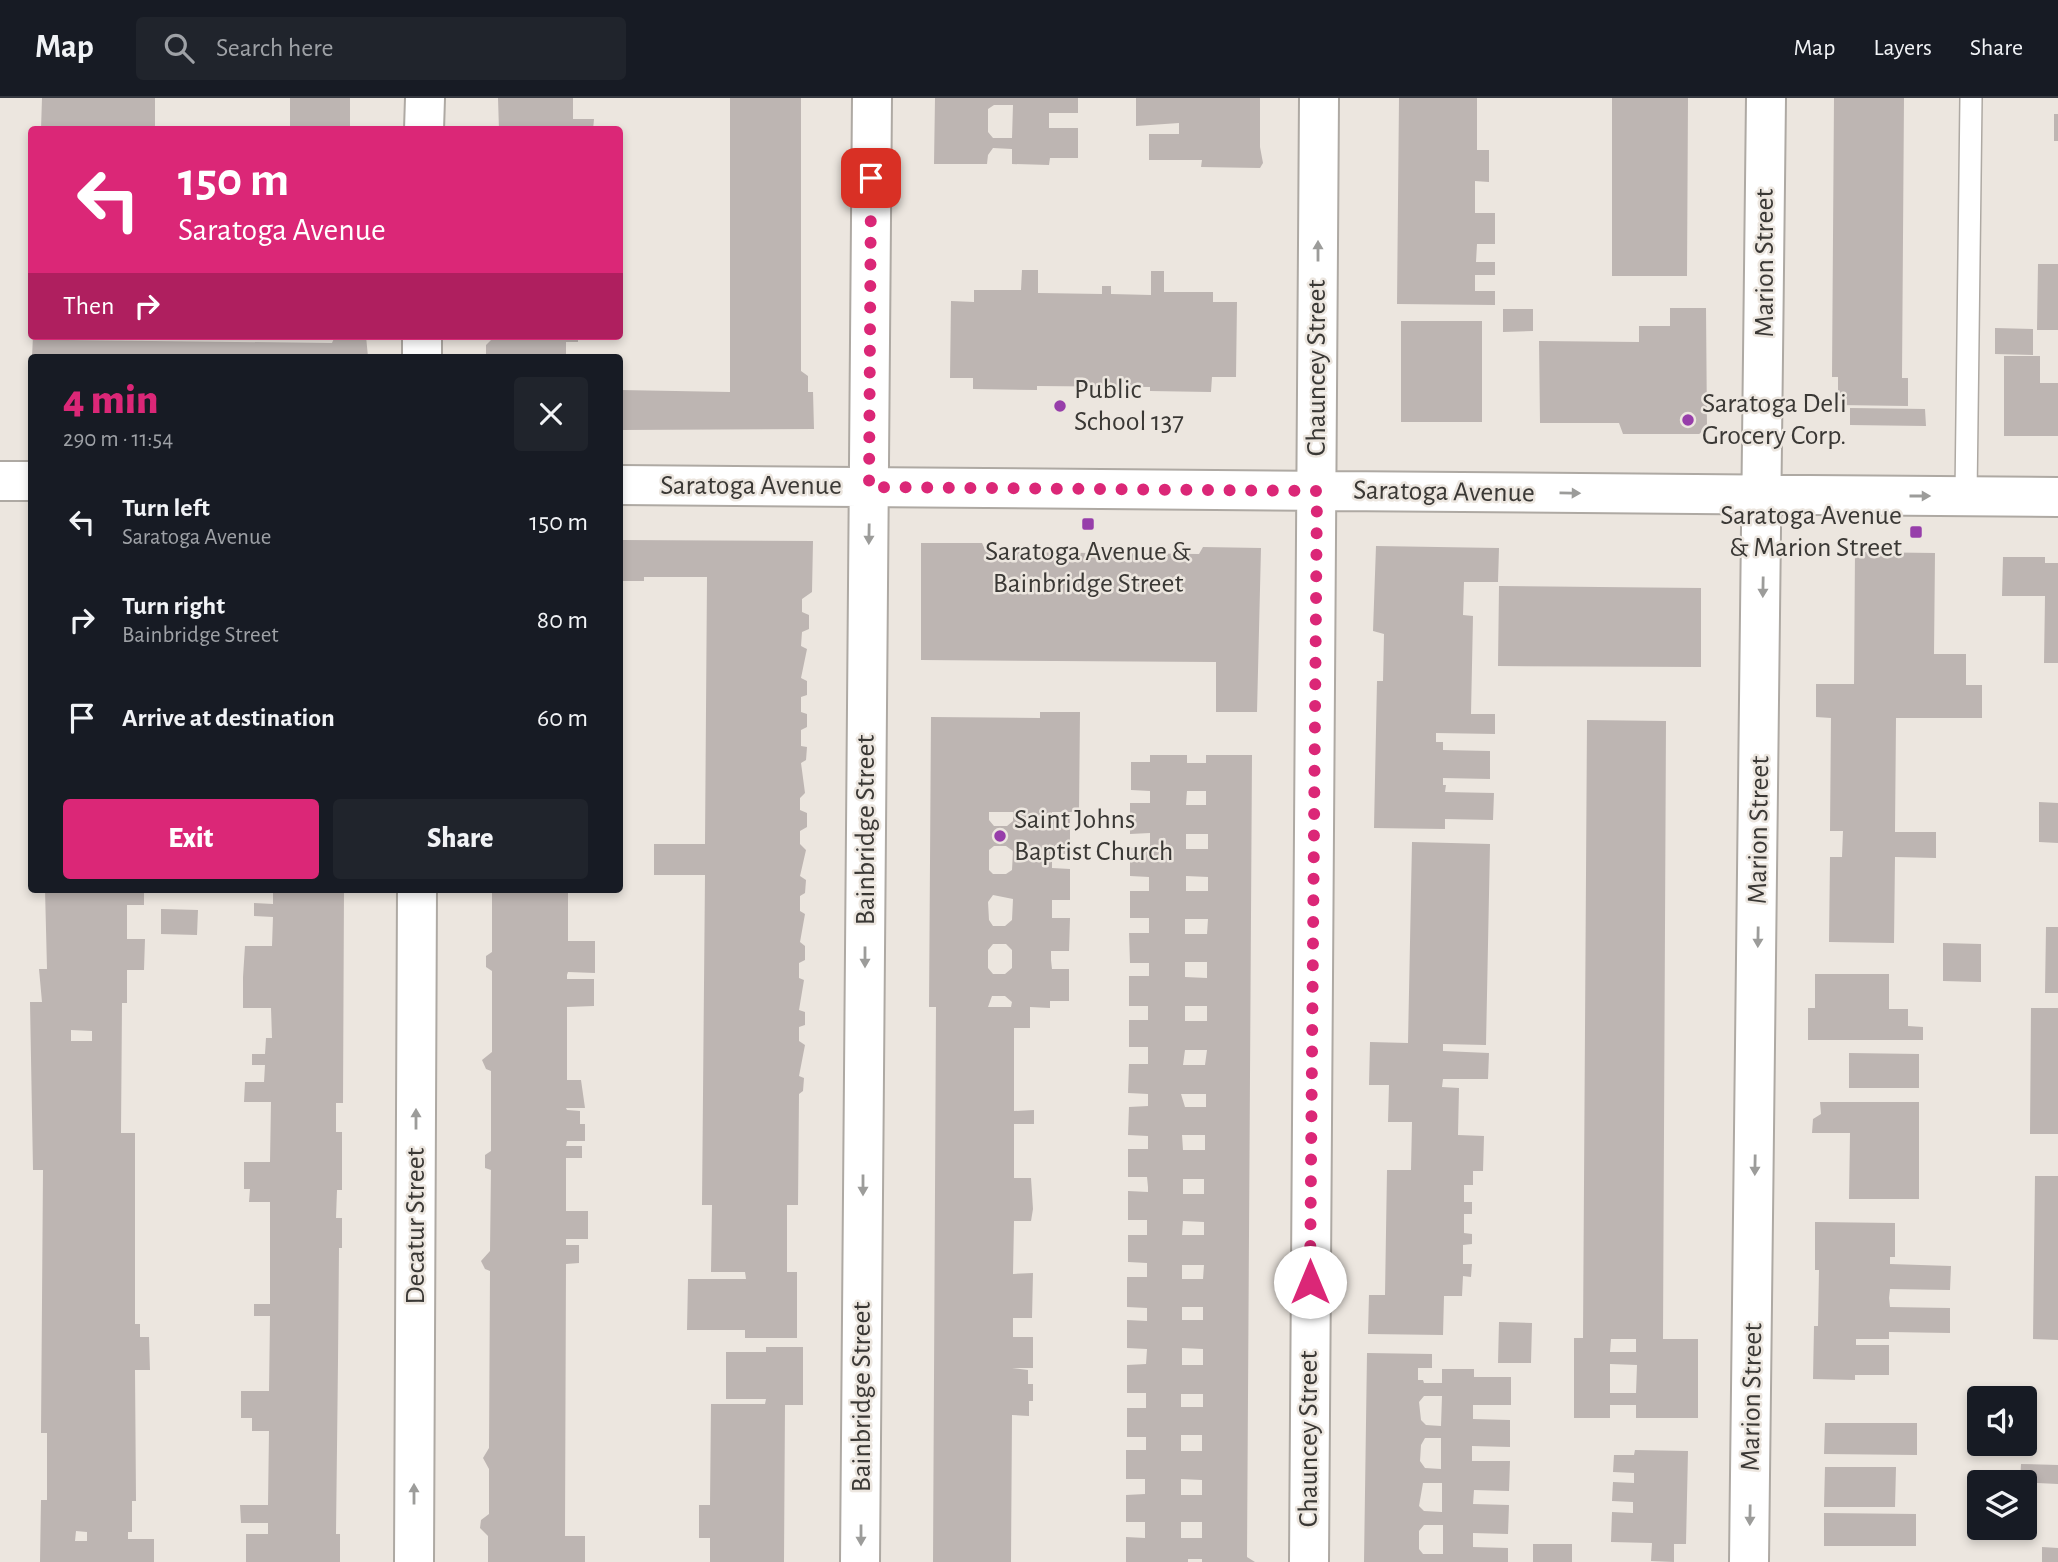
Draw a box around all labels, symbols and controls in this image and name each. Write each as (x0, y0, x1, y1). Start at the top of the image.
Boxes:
search box (136, 17, 626, 80)
icon: search (160, 29, 198, 67)
text: Map (35, 31, 94, 64)
text: Search here (216, 35, 334, 61)
text: Map (1793, 36, 1835, 60)
text: Layers (1873, 36, 1932, 60)
text: Share (1970, 36, 2023, 60)
pin (841, 148, 901, 208)
icon: left (63, 154, 154, 245)
text: 150 m (178, 156, 289, 205)
icon: arrive (852, 159, 890, 197)
street label: Marion Street (1751, 189, 1779, 337)
text: Saratoga Avenue (178, 214, 386, 246)
one-way arrow (1312, 240, 1324, 262)
street label: Chauncey Street (1303, 280, 1331, 456)
icon: right (128, 287, 166, 325)
text: Then (63, 293, 114, 319)
place label: Public School 137 (1074, 376, 1184, 436)
button: close (514, 377, 588, 451)
text: 4 min (63, 379, 159, 421)
place label: Saratoga Deli Grocery Corp. (1702, 390, 1847, 450)
marker: Public School 137 (1052, 398, 1068, 414)
marker: Saratoga Deli Grocery Corp. (1680, 412, 1696, 428)
text: 290 m · 11:54 (63, 428, 173, 451)
street label: Saratoga Avenue (660, 472, 842, 500)
street label: Saratoga Avenue (1353, 476, 1535, 508)
one-way arrow (1559, 487, 1581, 499)
one-way arrow (1909, 490, 1931, 502)
text: Turn left (122, 495, 210, 521)
place label: Saratoga Avenue & Marion Street (1720, 502, 1902, 562)
icon: left (63, 503, 101, 541)
text: 150 m (529, 509, 588, 535)
marker: Saratoga Avenue & Bainbridge Street (1080, 516, 1096, 532)
one-way arrow (863, 523, 875, 545)
marker: Saratoga Avenue & Marion Street (1908, 524, 1924, 540)
text: Saratoga Avenue (122, 526, 271, 549)
place label: Saratoga Avenue & Bainbridge Street (985, 538, 1191, 598)
one-way arrow (1757, 577, 1768, 599)
text: Turn right (122, 593, 225, 619)
icon: right (63, 601, 101, 639)
text: 80 m (537, 607, 588, 633)
text: Bainbridge Street (122, 624, 279, 647)
icon: arrive (63, 699, 101, 737)
text: Arrive at destination (122, 705, 335, 731)
text: 60 m (537, 705, 588, 731)
street label: Bainbridge Street (852, 735, 880, 925)
street label: Marion Street (1744, 755, 1774, 905)
button: Exit (63, 799, 319, 879)
button: Share (333, 799, 588, 879)
place label: Saint Johns Baptist Church (1014, 806, 1173, 866)
marker: Saint Johns Baptist Church (992, 828, 1008, 844)
one-way arrow (1752, 927, 1764, 949)
one-way arrow (859, 946, 871, 968)
one-way arrow (410, 1108, 422, 1130)
street label: Decatur Street (402, 1147, 430, 1304)
one-way arrow (1749, 1154, 1761, 1176)
one-way arrow (857, 1174, 869, 1196)
position arrow (1273, 1245, 1347, 1319)
street label: Bainbridge Street (848, 1302, 876, 1492)
street label: Marion Street (1737, 1322, 1767, 1472)
street label: Chauncey Street (1295, 1351, 1323, 1527)
map controls (1967, 1386, 2037, 1540)
button: sound (1967, 1386, 2037, 1456)
button: layers (1967, 1470, 2037, 1540)
one-way arrow (408, 1483, 420, 1505)
one-way arrow (1744, 1504, 1756, 1526)
one-way arrow (855, 1524, 866, 1546)

